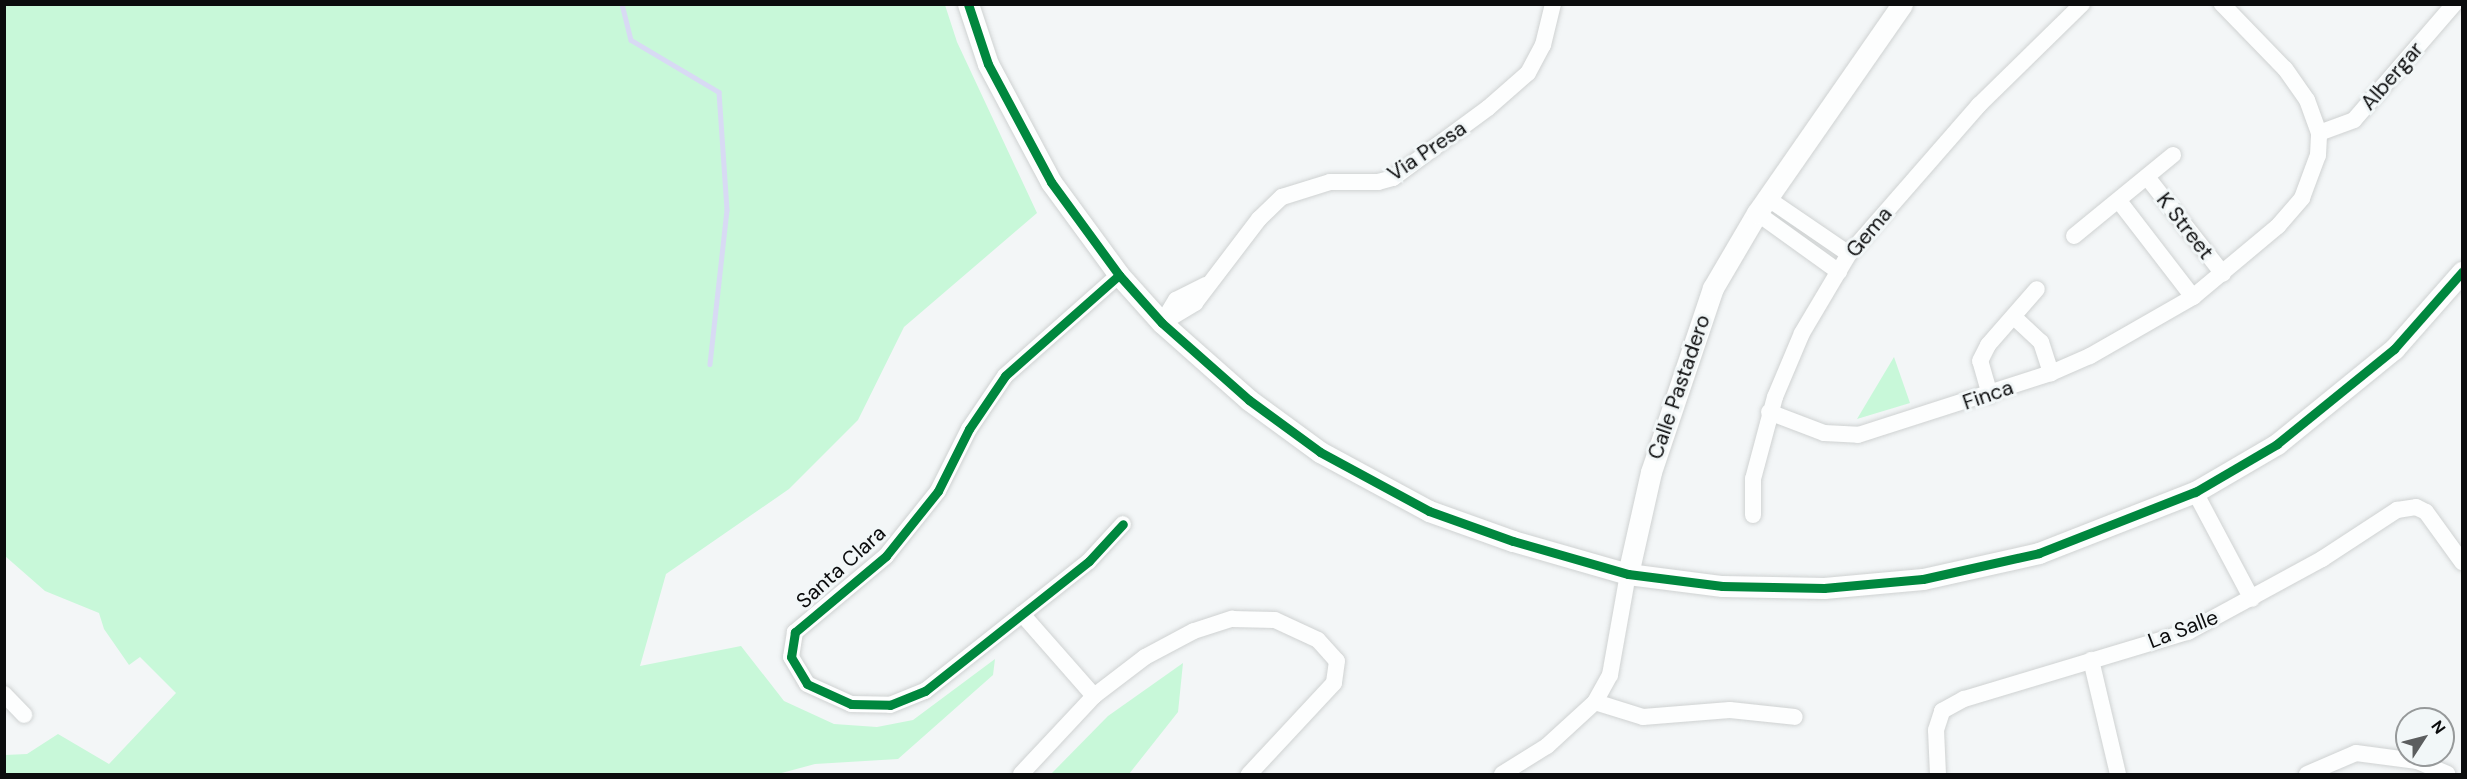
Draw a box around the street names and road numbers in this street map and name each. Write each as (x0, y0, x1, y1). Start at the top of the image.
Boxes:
street label: Albergar (2356, 37, 2428, 115)
street label: Via Presa (1383, 116, 1471, 186)
street label: K Street (2151, 188, 2219, 264)
street label: Gema (1841, 202, 1897, 262)
street label: Calle Pastadero (1642, 311, 1716, 463)
street label: Finca (1959, 375, 2017, 415)
street label: Santa Clara (791, 520, 891, 614)
street label: La Salle (2144, 604, 2222, 654)

